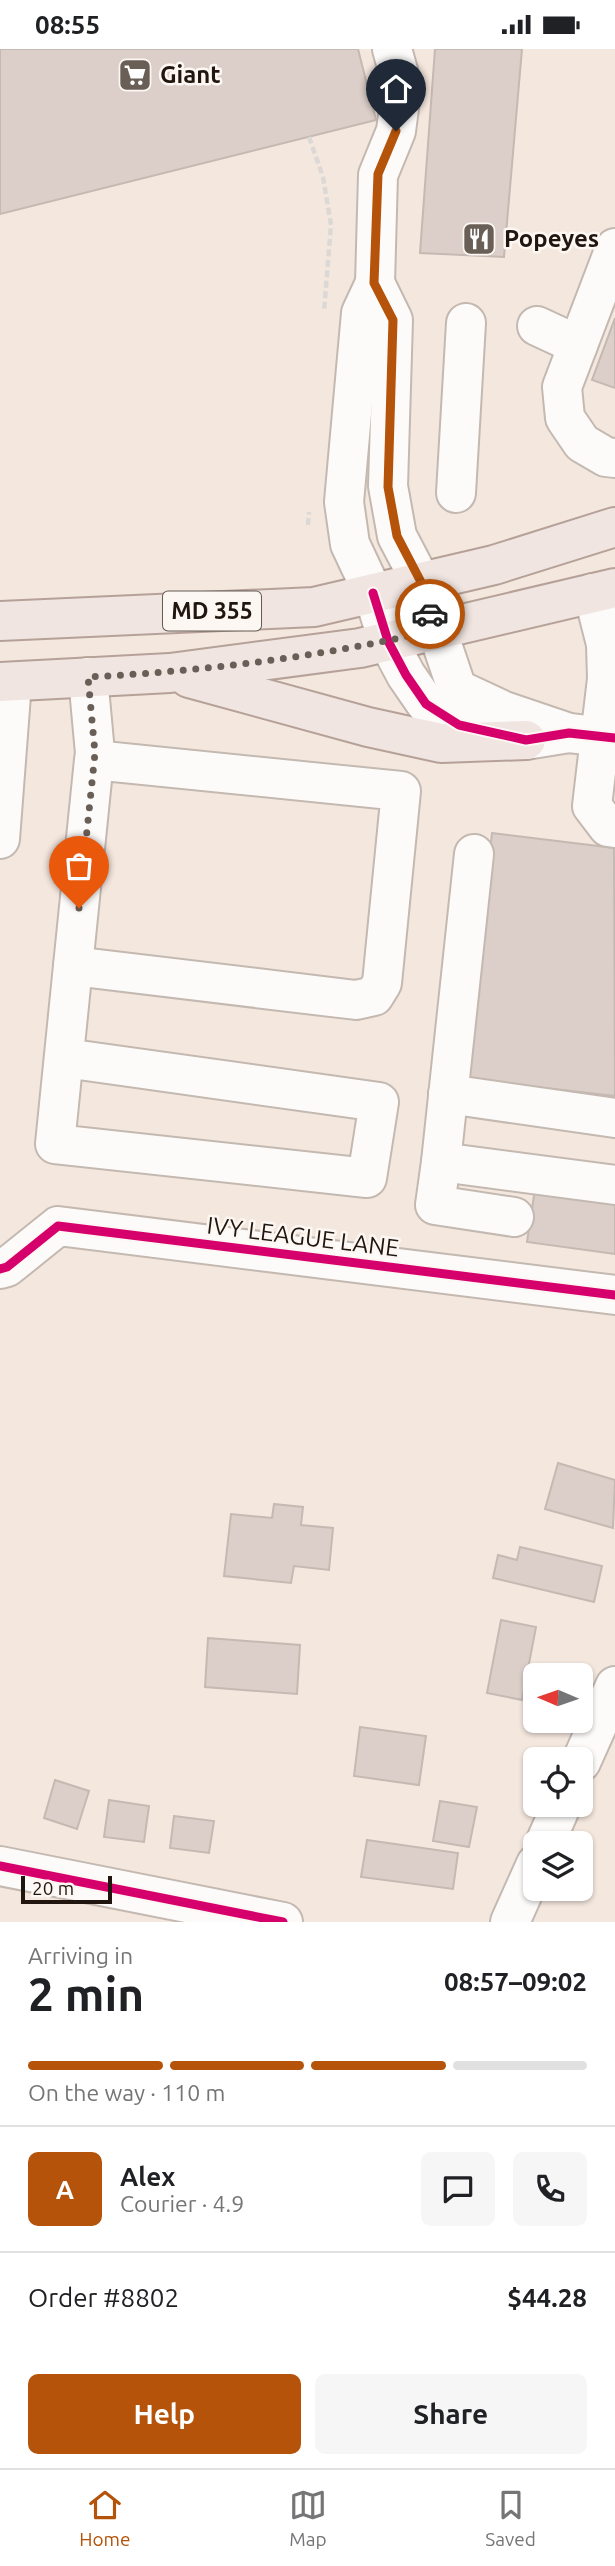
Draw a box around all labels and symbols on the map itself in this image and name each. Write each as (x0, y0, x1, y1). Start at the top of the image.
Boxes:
supermarket icon: Giant (116, 56, 154, 94)
pin (366, 59, 426, 131)
place label: Giant (160, 61, 221, 88)
restaurant icon: Popeyes (460, 220, 498, 258)
place label: Popeyes (504, 225, 599, 252)
courier (395, 579, 465, 649)
road number: MD 355 (163, 591, 261, 631)
pin (49, 836, 109, 908)
street label: IVY LEAGUE LANE (205, 1211, 401, 1262)
north arrow (523, 1663, 593, 1733)
scale bar (21, 1873, 112, 1905)

